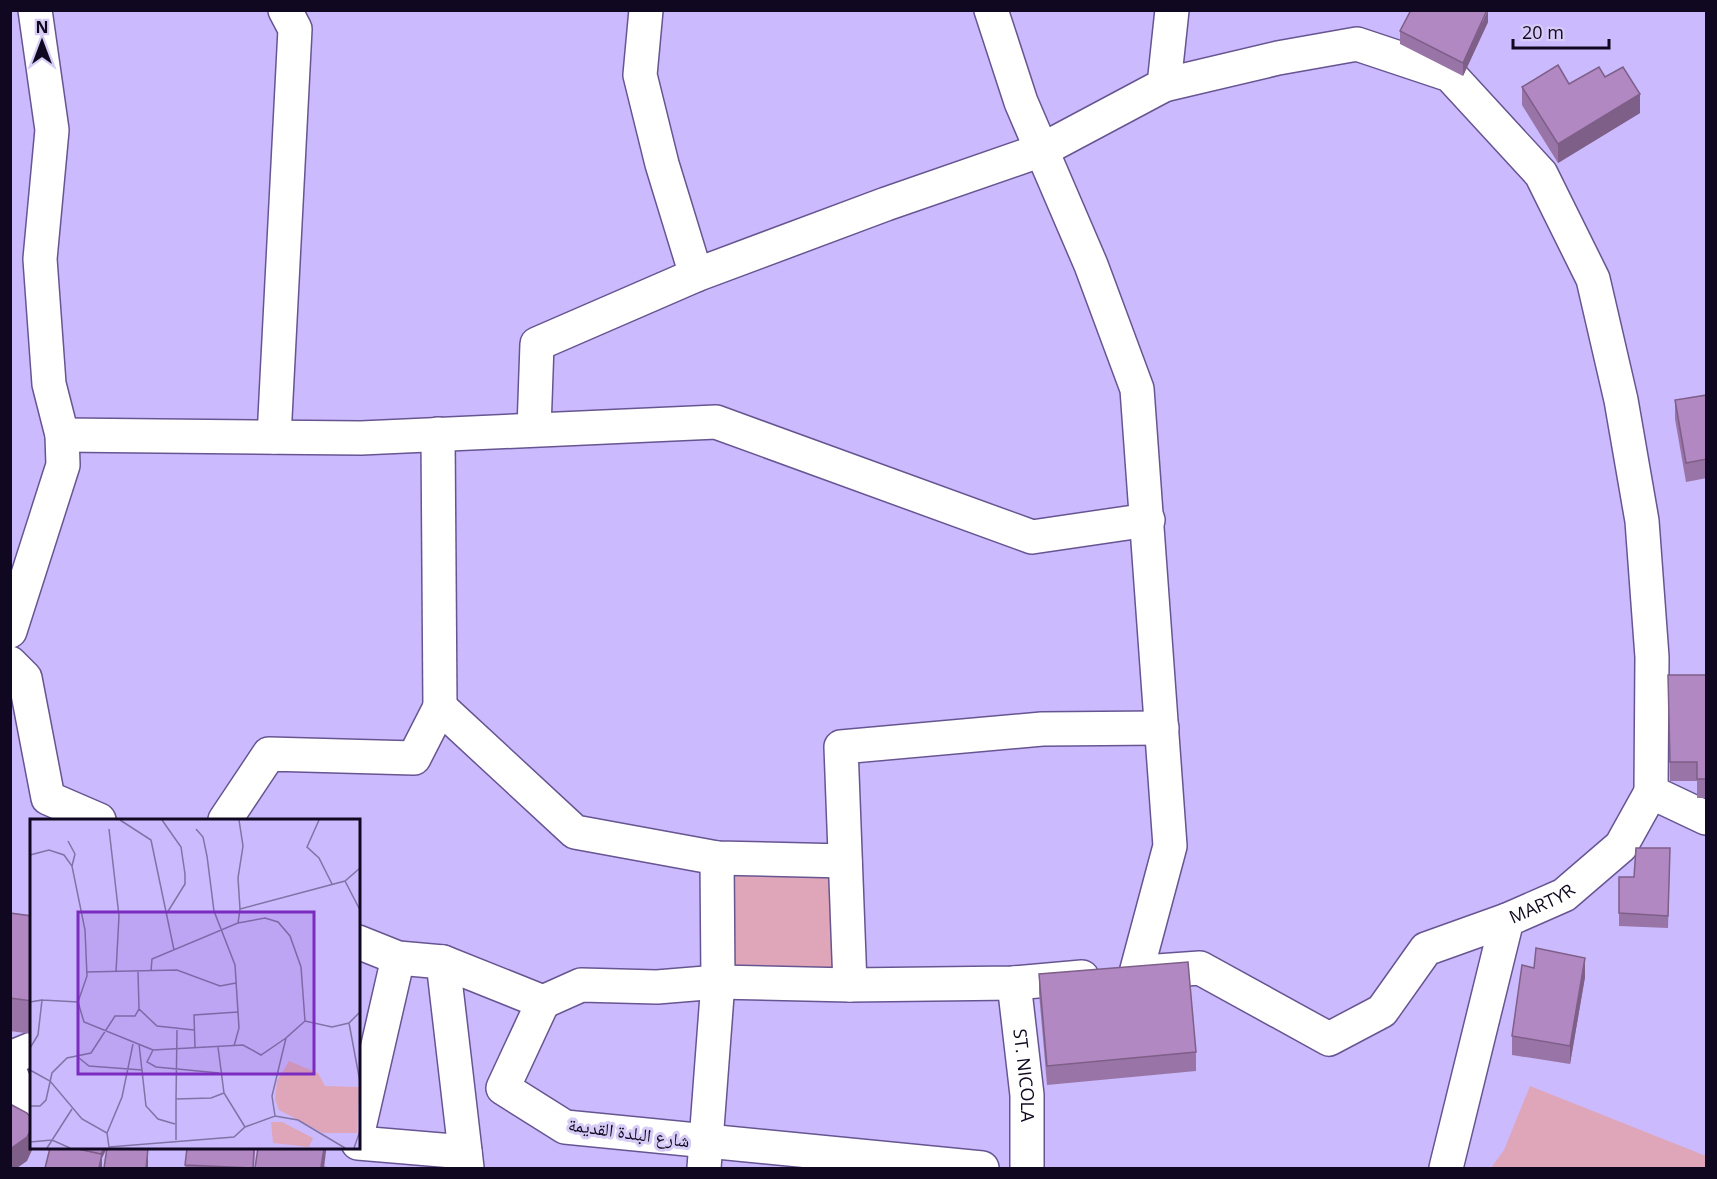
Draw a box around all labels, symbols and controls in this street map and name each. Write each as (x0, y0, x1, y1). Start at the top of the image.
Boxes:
north arrow (12, 12, 72, 72)
scale bar (1513, 12, 1609, 50)
text: N (35, 16, 49, 38)
text: 20 m (1522, 20, 1564, 44)
inset map (30, 819, 360, 1149)
street label: MARTYR (1505, 878, 1580, 929)
street label: ST. NICOLA (1008, 1027, 1041, 1123)
street label: شارع البلدة القديمة (567, 1112, 691, 1152)

